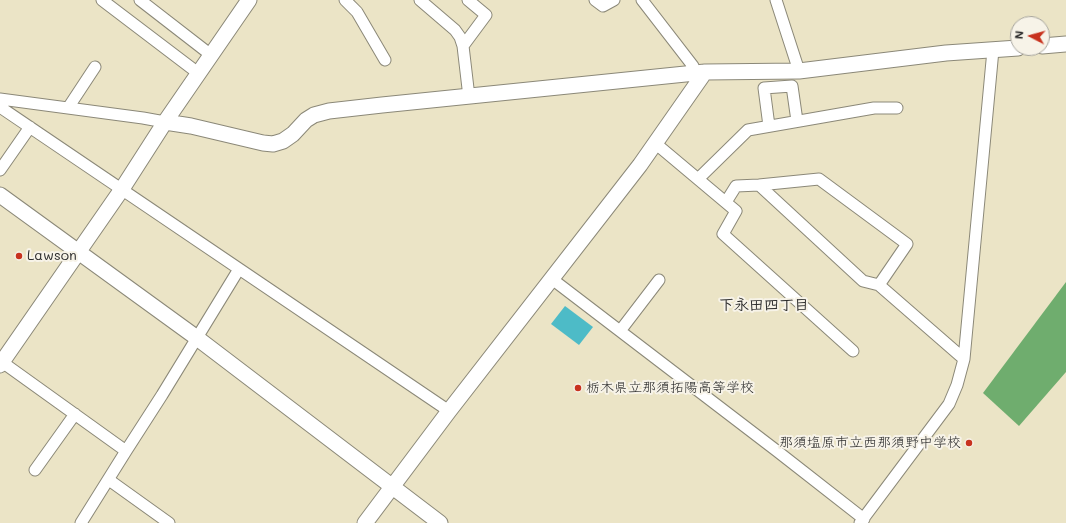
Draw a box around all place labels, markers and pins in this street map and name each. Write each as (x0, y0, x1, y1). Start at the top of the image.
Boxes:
place label: Lawson (27, 248, 77, 264)
marker: Lawson (14, 251, 24, 261)
place label: 栃木県立那須拓陽高等学校 (586, 380, 754, 396)
marker: 栃木県立那須拓陽高等学校 (573, 383, 583, 393)
place label: 那須塩原市立西那須野中学校 (779, 435, 961, 451)
marker: 那須塩原市立西那須野中学校 (964, 438, 974, 448)

